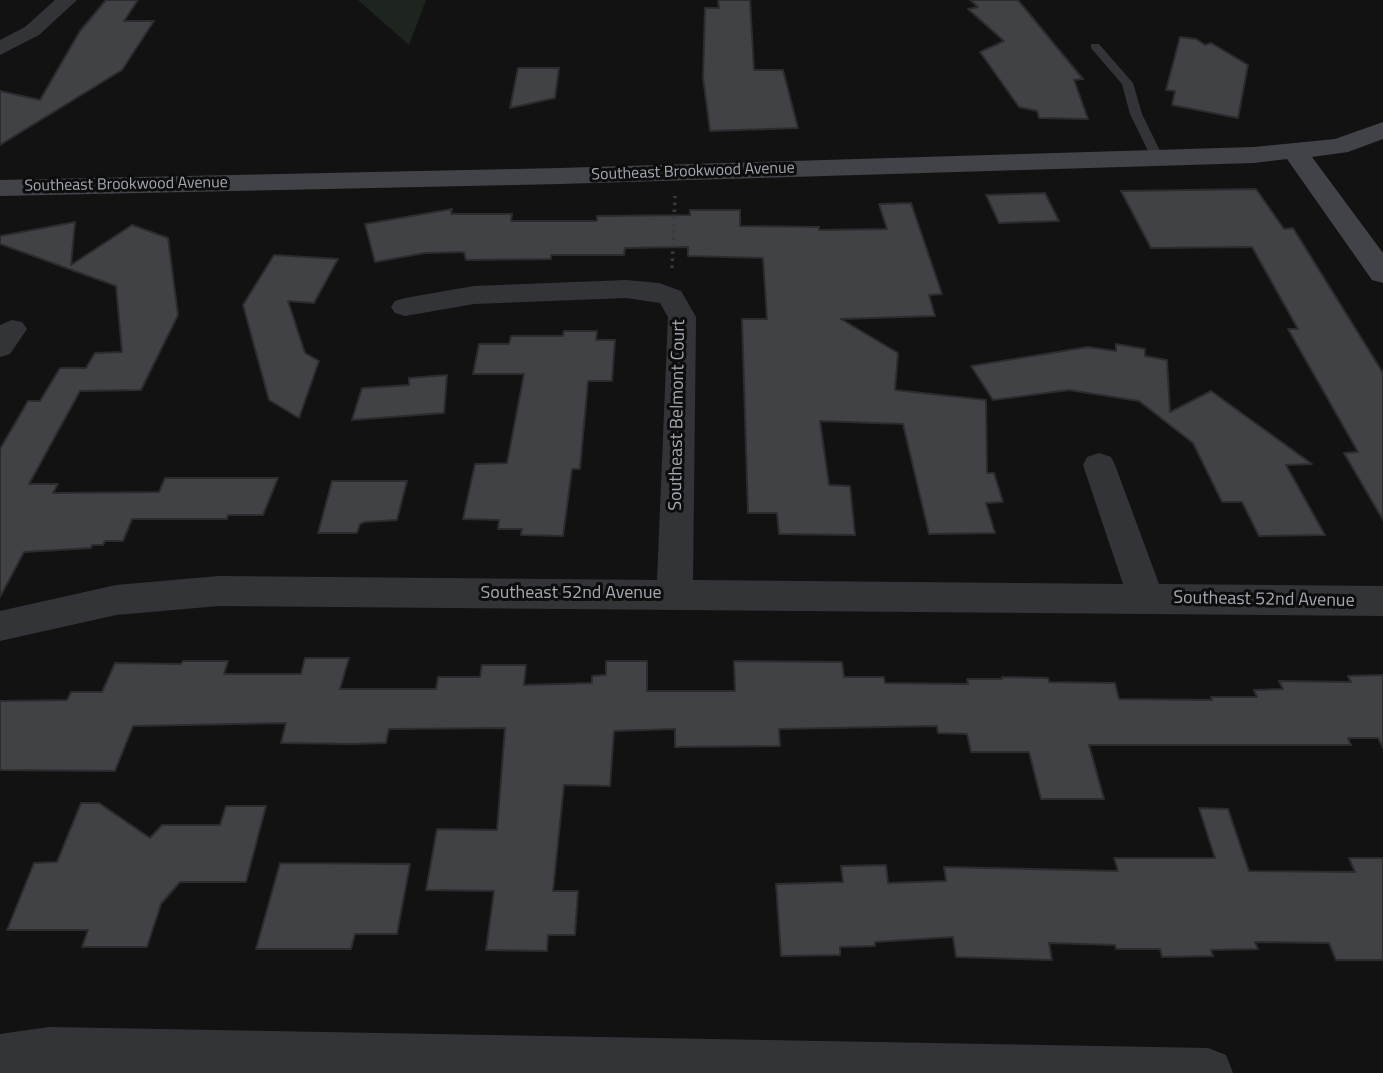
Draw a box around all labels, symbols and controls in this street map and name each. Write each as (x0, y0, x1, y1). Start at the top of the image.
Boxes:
street label: Southeast Brookwood Avenue (591, 159, 795, 185)
street label: Southeast Brookwood Avenue (24, 174, 228, 196)
street label: Southeast Belmont Court (666, 319, 690, 511)
street label: Southeast 52nd Avenue (480, 583, 662, 605)
street label: Southeast 52nd Avenue (1173, 588, 1355, 612)

